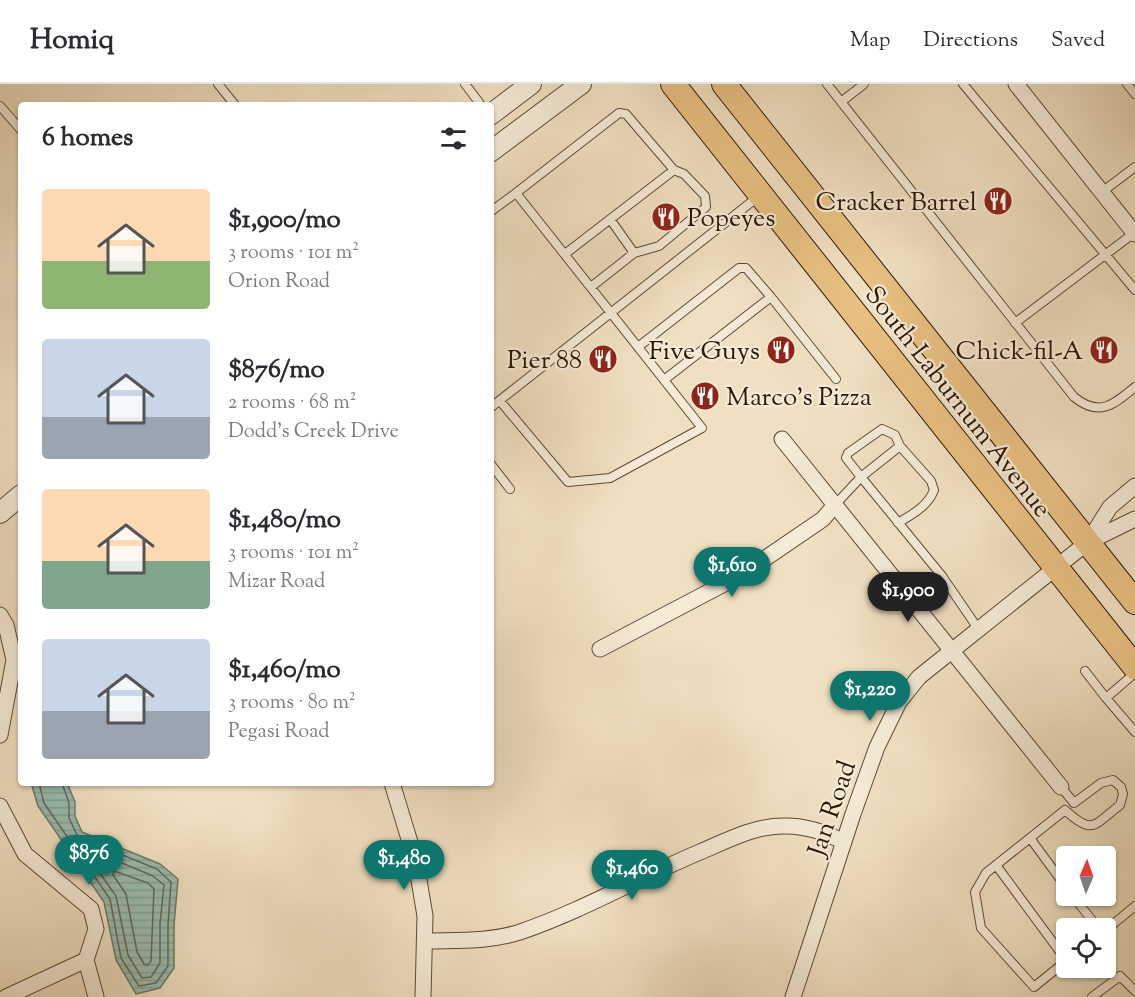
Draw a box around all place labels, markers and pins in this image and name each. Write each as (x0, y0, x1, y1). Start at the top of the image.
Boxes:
place label: Cracker Barrel (816, 185, 977, 222)
restaurant icon: Cracker Barrel (982, 185, 1014, 217)
restaurant icon: Popeyes (650, 201, 682, 233)
place label: Popeyes (687, 201, 775, 238)
place label: Five Guys (649, 334, 760, 371)
restaurant icon: Five Guys (765, 334, 797, 366)
place label: Chick-fil-A (956, 334, 1083, 371)
restaurant icon: Chick-fil-A (1088, 334, 1120, 366)
place label: Pier 88 (507, 343, 582, 380)
restaurant icon: Pier 88 (587, 343, 619, 375)
restaurant icon: Marco's Pizza (689, 380, 721, 412)
place label: Marco's Pizza (726, 380, 872, 417)
pin: $1,610 (683, 547, 781, 598)
pin: $1,900 (859, 572, 957, 623)
pin: $1,220 (821, 671, 919, 722)
pin: $876 (53, 835, 125, 886)
pin: $1,480 (355, 840, 453, 891)
pin: $1,460 (583, 850, 681, 901)

